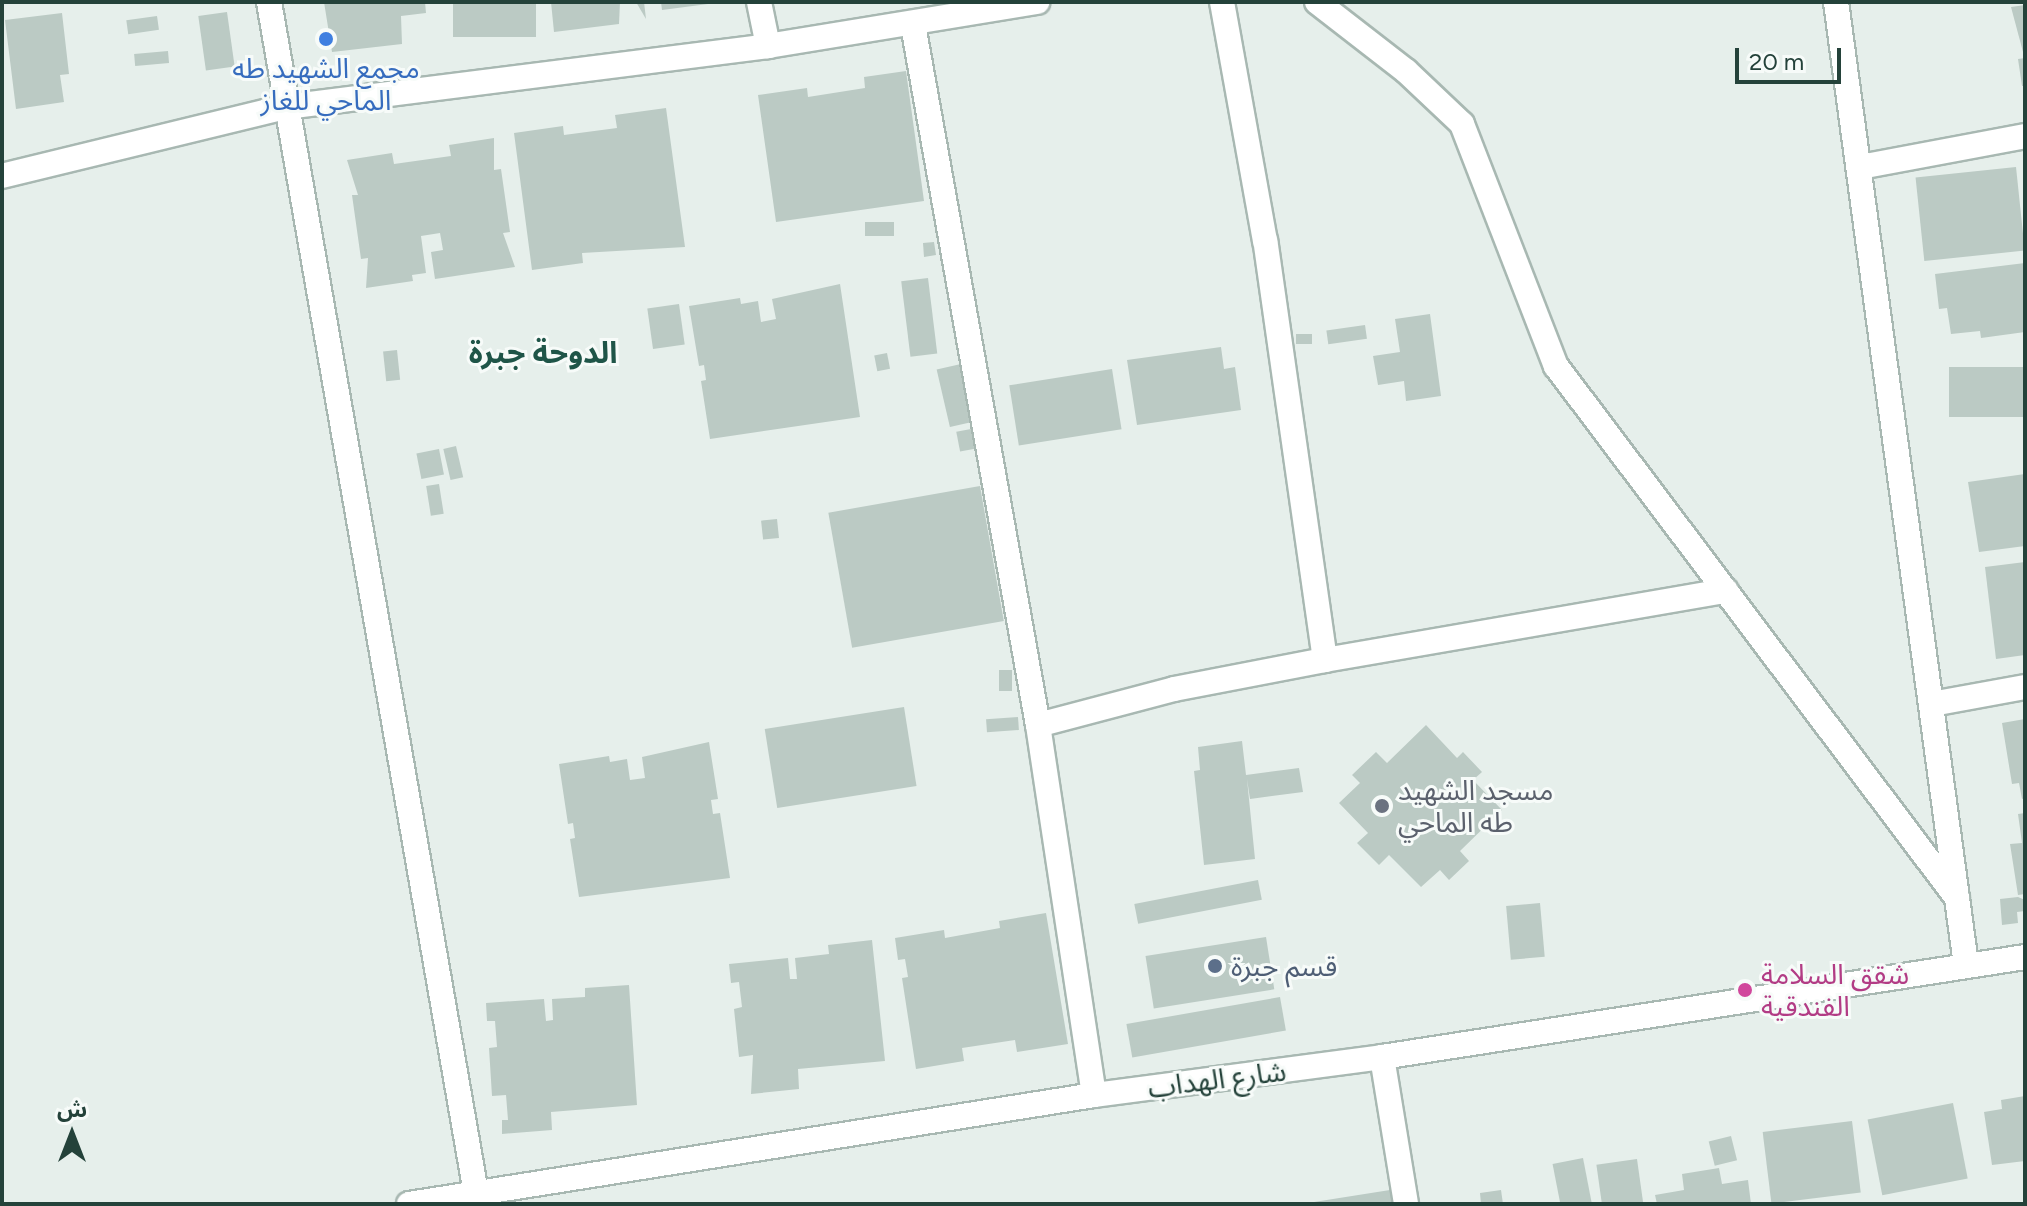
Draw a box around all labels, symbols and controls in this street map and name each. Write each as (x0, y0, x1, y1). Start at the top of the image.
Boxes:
marker: مجمع الشهيد طه الماحي للغاز (317, 30, 335, 48)
scale bar (1739, 32, 1845, 82)
text: 20 m (1749, 47, 1804, 76)
place label: مجمع الشهيد طه الماحي للغاز (232, 51, 420, 117)
district label: الدوحة جبرة (469, 335, 617, 371)
place label: مسجد الشهيد طه الماحي (1398, 773, 1553, 839)
marker: مسجد الشهيد طه الماحي (1373, 797, 1391, 815)
place label: قسم جبرة (1231, 949, 1337, 983)
marker: قسم جبرة (1206, 957, 1224, 975)
place label: شقق السلامة الفندقية (1761, 957, 1909, 1023)
marker: شقق السلامة الفندقية (1736, 981, 1754, 999)
street label: شارع الهداب (1146, 1054, 1288, 1104)
north arrow (32, 1094, 112, 1174)
text: ش (57, 1096, 87, 1123)

